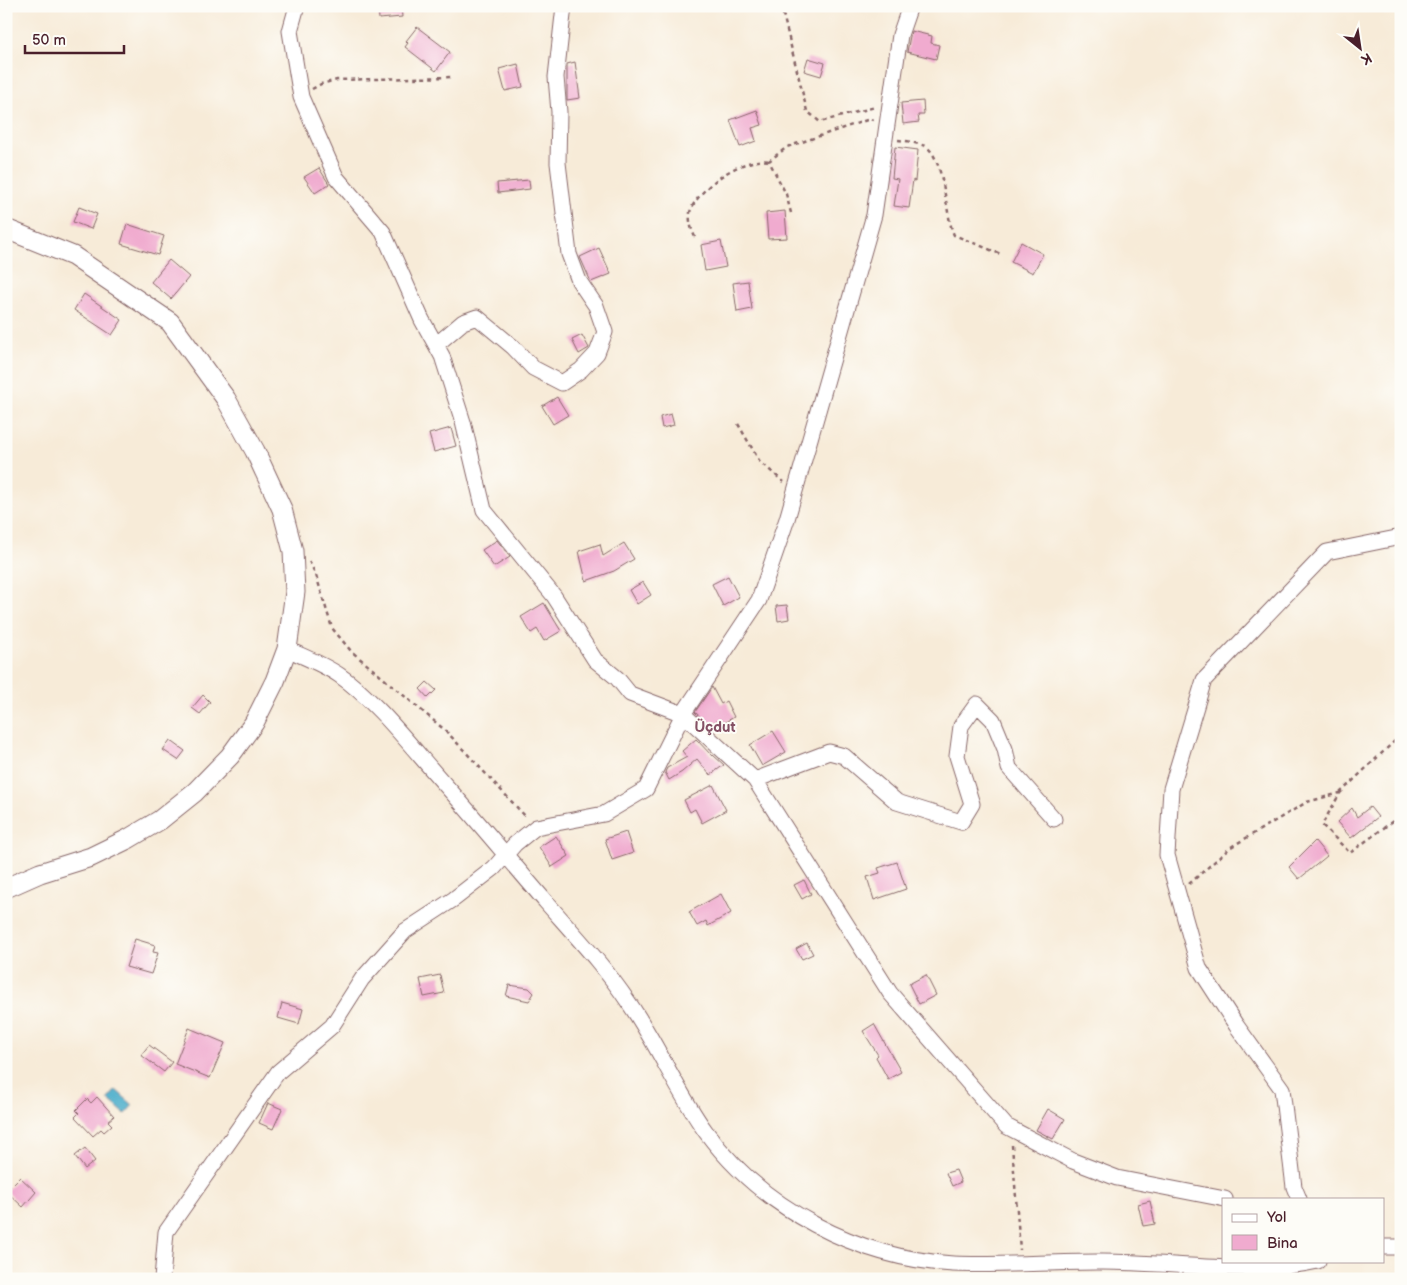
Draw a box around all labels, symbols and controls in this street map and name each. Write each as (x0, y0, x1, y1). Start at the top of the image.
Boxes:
scale bar (25, 22, 124, 54)
north arrow (1334, 22, 1384, 72)
text: 50 m (32, 31, 66, 50)
text: K (1357, 49, 1375, 69)
district label: Üçdut (695, 718, 735, 737)
legend (1222, 1198, 1384, 1262)
text: Yol (1266, 1208, 1286, 1227)
text: Bina (1267, 1234, 1298, 1253)

